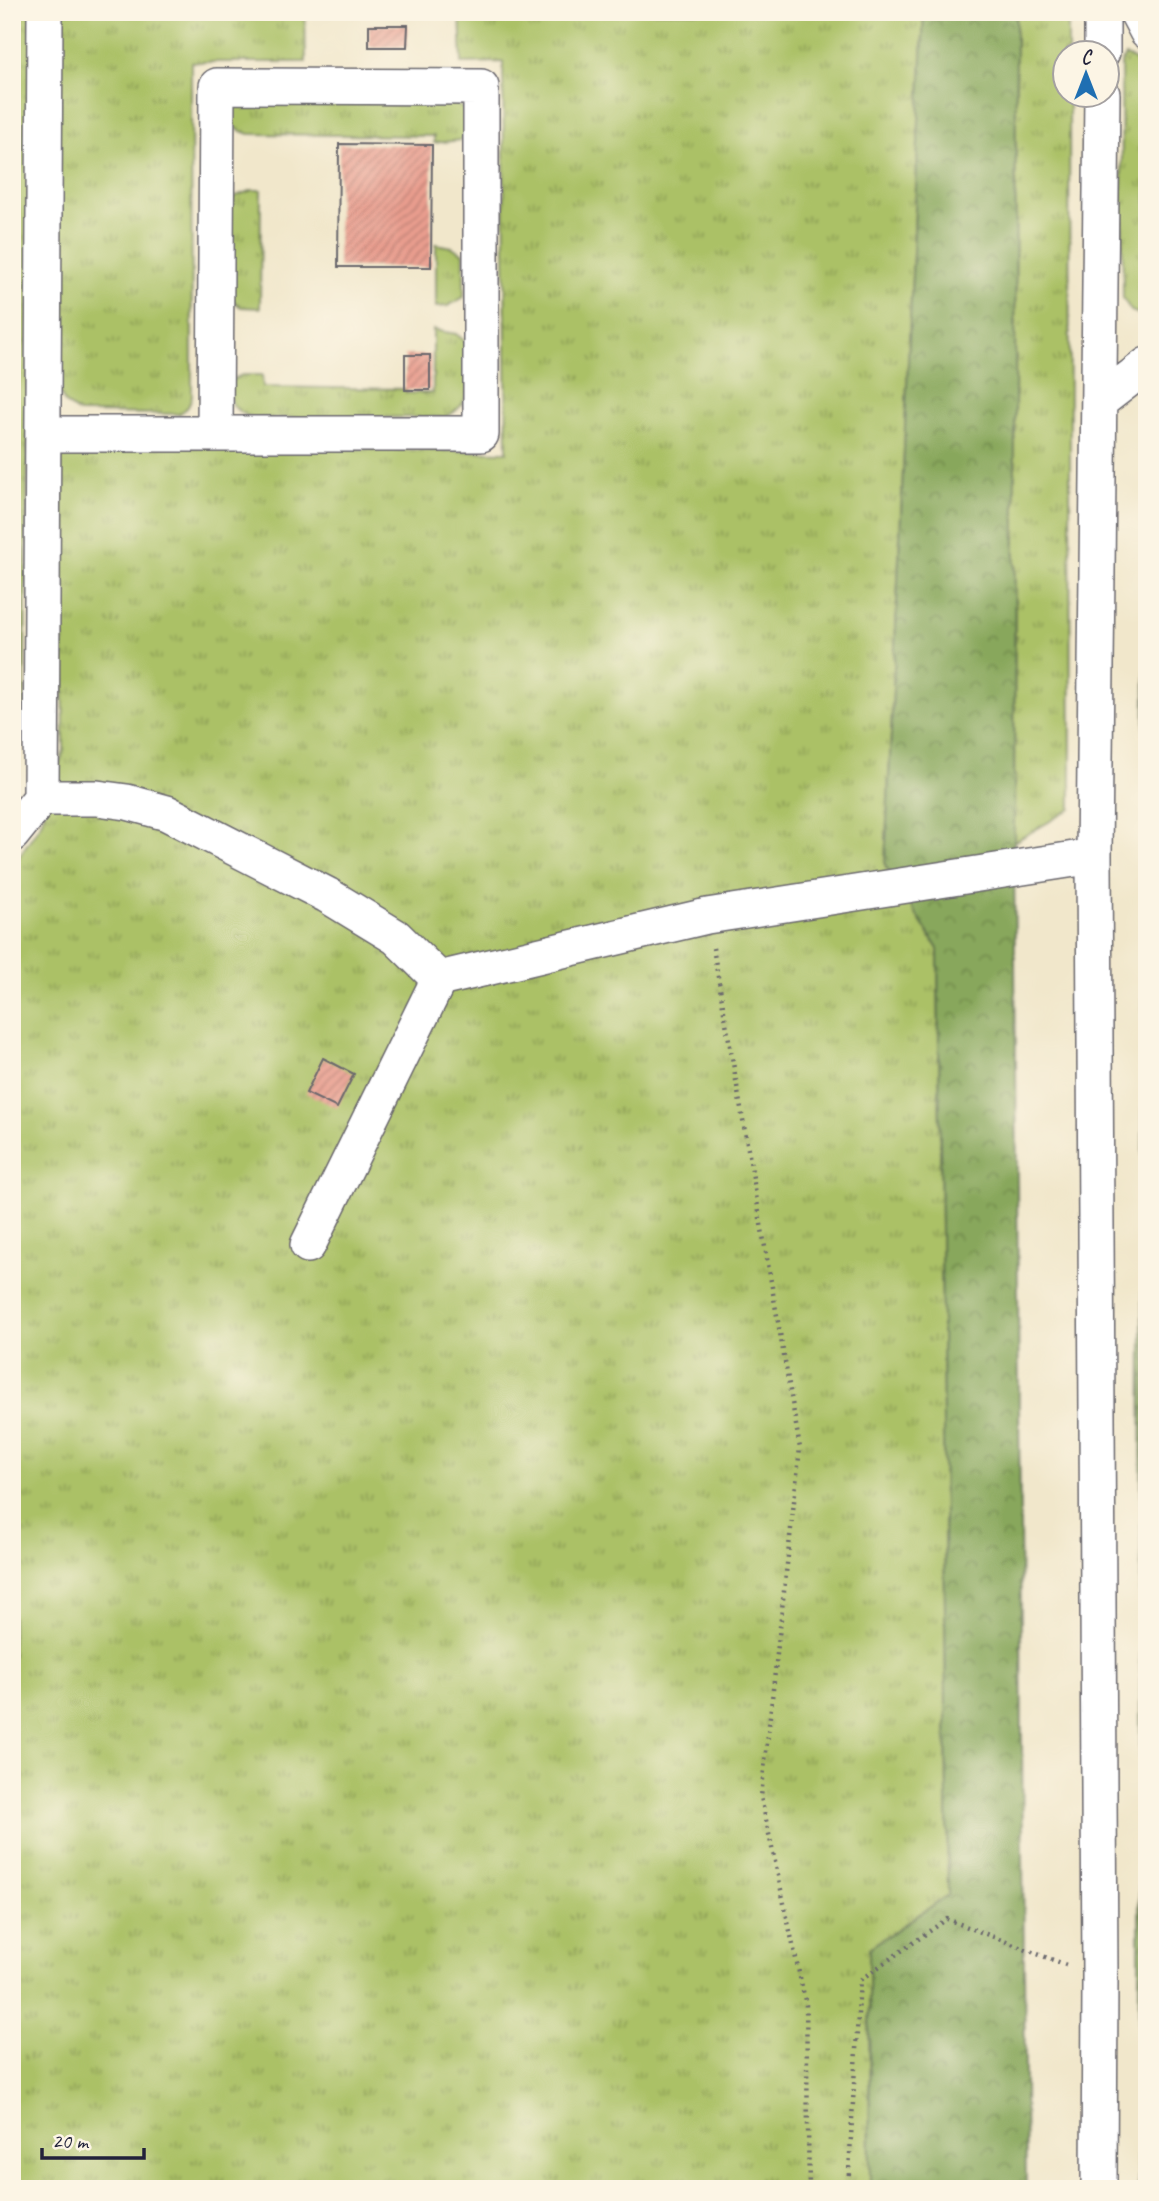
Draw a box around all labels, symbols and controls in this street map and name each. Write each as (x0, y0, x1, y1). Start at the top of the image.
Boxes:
north arrow (1050, 38, 1120, 108)
text: С (1081, 46, 1093, 70)
scale bar (42, 2117, 144, 2161)
text: 20 m (52, 2128, 90, 2154)

